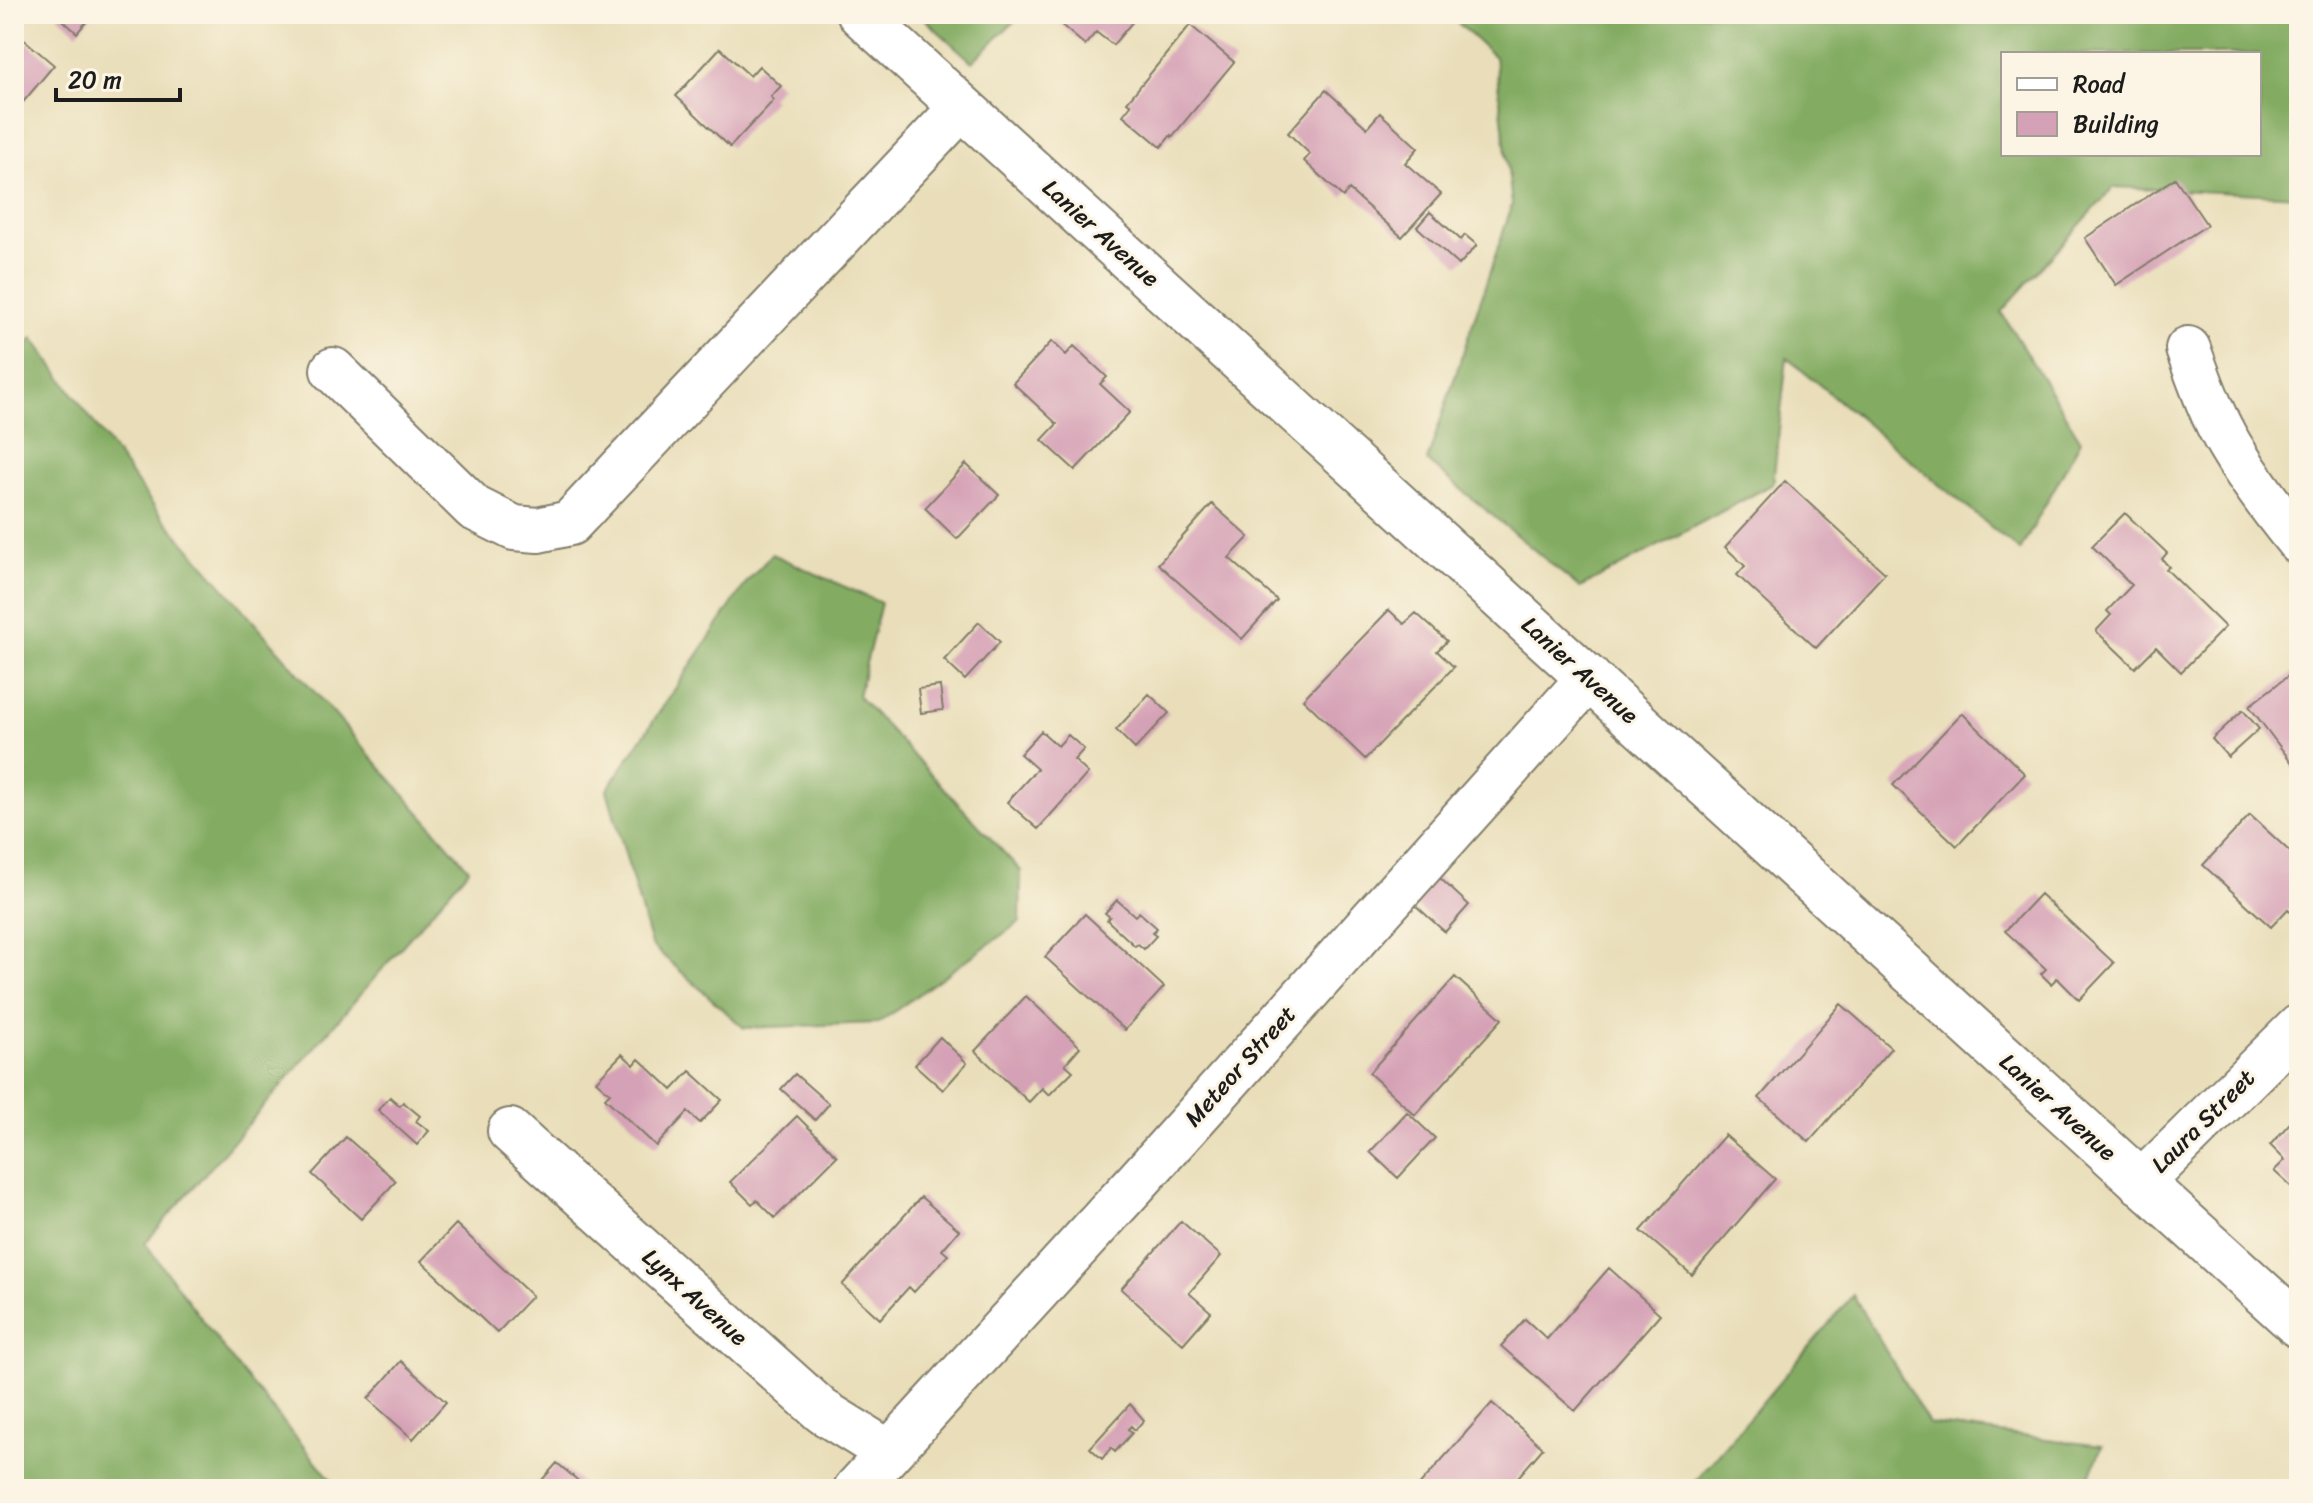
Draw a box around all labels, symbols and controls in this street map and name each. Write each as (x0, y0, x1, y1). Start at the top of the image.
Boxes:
scale bar (56, 52, 180, 102)
legend (2001, 52, 2261, 156)
text: 20 m (68, 59, 122, 101)
text: Road (2073, 63, 2127, 105)
text: Building (2073, 103, 2159, 145)
street label: Lanier Avenue (1032, 168, 1170, 298)
street label: Lanier Avenue (1511, 605, 1649, 735)
street label: Meteor Street (1173, 995, 1307, 1137)
street label: Lanier Avenue (1989, 1042, 2127, 1172)
street label: Laura Street (2141, 1059, 2265, 1183)
street label: Lynx Avenue (632, 1237, 758, 1357)

